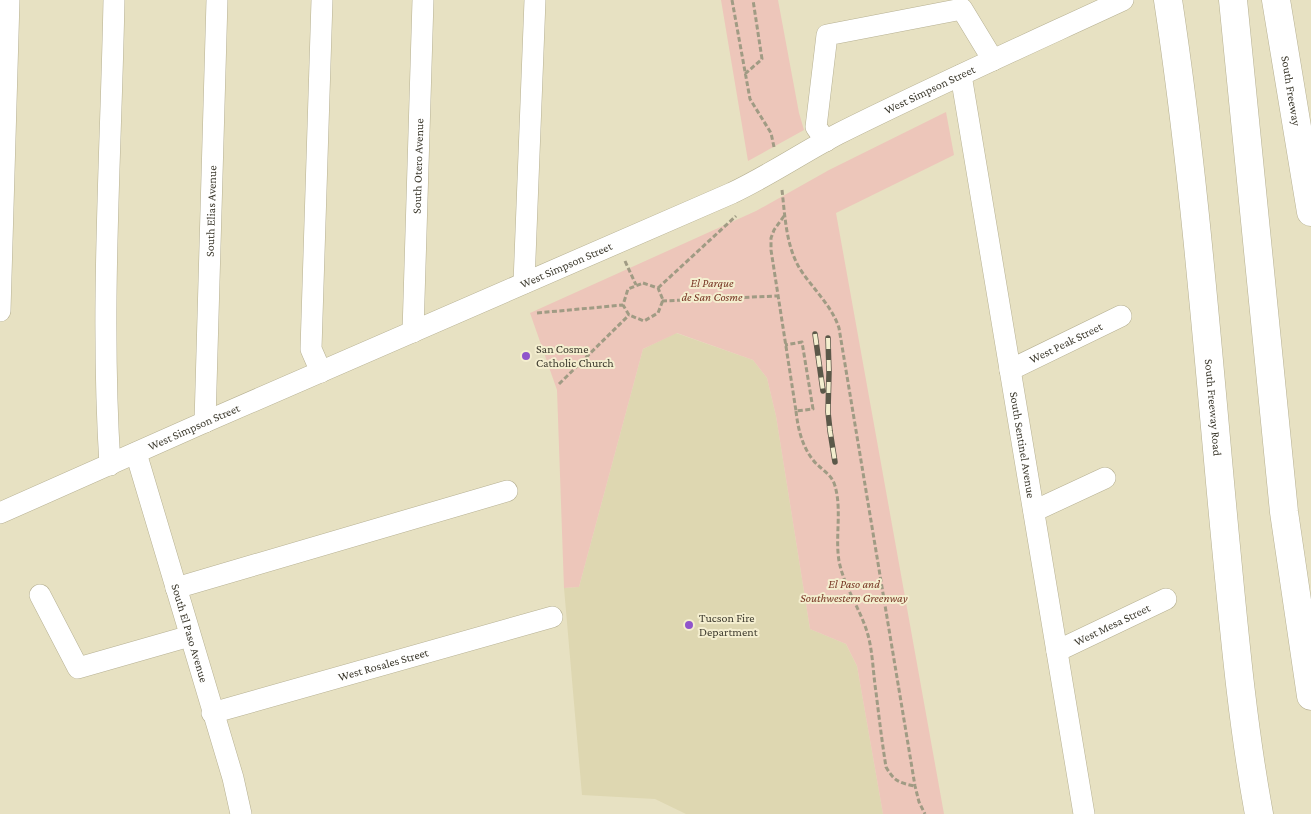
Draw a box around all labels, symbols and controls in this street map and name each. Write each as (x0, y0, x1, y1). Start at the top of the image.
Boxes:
street label: South Freeway (1278, 55, 1304, 127)
street label: West Simpson Street (882, 62, 978, 117)
street label: South Otero Avenue (410, 118, 426, 214)
street label: South Elias Avenue (203, 165, 219, 257)
street label: West Simpson Street (518, 239, 615, 291)
park label: El Parque de San Cosme (681, 276, 743, 304)
street label: West Peak Street (1027, 319, 1105, 367)
place label: San Cosme Catholic Church (536, 342, 614, 370)
marker: San Cosme Catholic Church (520, 350, 532, 362)
street label: South Freeway Road (1202, 358, 1225, 457)
street label: South Sentinel Avenue (1007, 391, 1038, 499)
street label: West Simpson Street (146, 400, 243, 453)
park label: El Paso and Southwestern Greenway (800, 577, 908, 605)
street label: South El Paso Avenue (168, 582, 211, 684)
street label: West Mesa Street (1072, 600, 1153, 649)
place label: Tucson Fire Department (699, 611, 759, 639)
marker: Tucson Fire Department (683, 619, 695, 631)
street label: West Rosales Street (337, 645, 431, 684)

